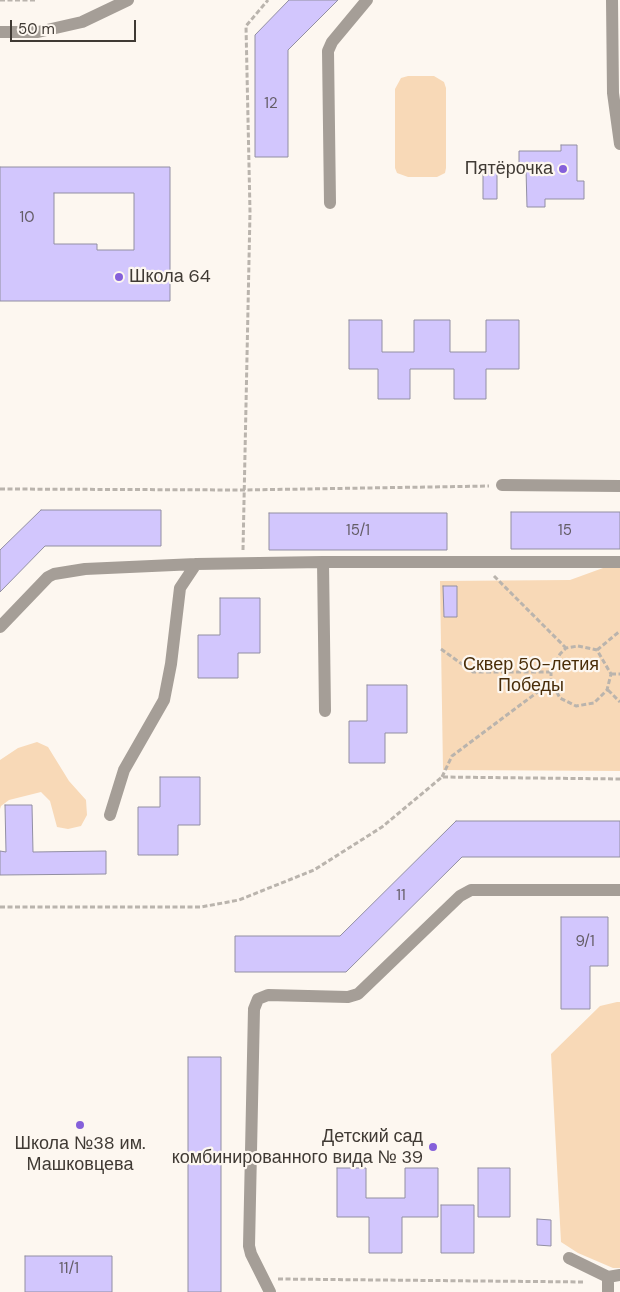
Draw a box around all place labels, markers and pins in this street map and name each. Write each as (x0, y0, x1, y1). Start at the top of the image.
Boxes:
place label: Пятёрочка (465, 158, 553, 180)
marker: Пятёрочка (557, 163, 569, 175)
place label: Школа 64 (129, 266, 211, 288)
marker: Школа 64 (113, 271, 125, 283)
marker: Школа №38 им. Машковцева (74, 1119, 86, 1131)
place label: Детский сад комбинированного вида № 39 (172, 1126, 423, 1168)
place label: Школа №38 им. Машковцева (14, 1133, 146, 1176)
marker: Детский сад комбинированного вида № 39 (427, 1141, 439, 1153)

